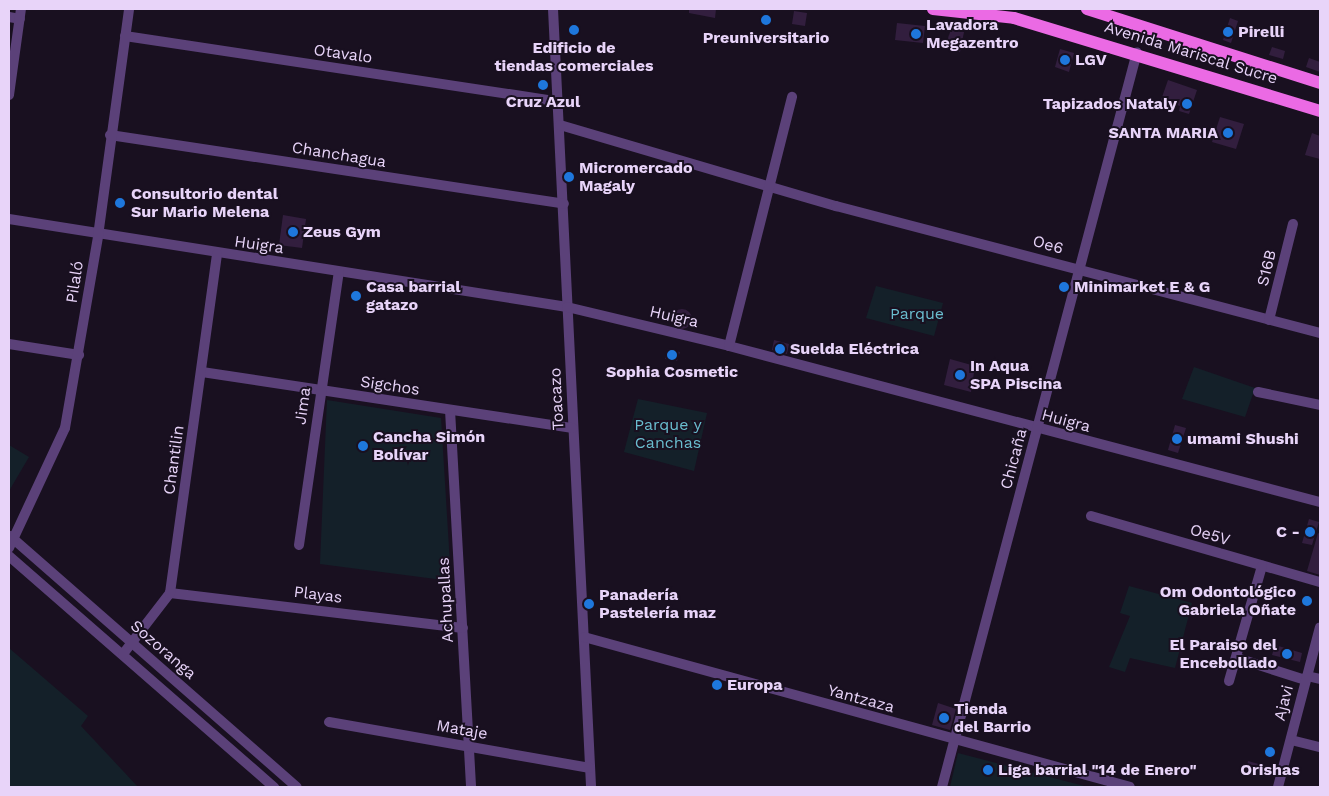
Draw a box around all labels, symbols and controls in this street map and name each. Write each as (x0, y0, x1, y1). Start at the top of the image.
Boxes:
marker: Preuniversitario (760, 14, 772, 26)
place label: Lavadora Megazentro (926, 15, 1019, 53)
street label: Avenida Mariscal Sucre (1102, 17, 1280, 89)
place label: Pirelli (1238, 22, 1285, 42)
marker: Edificio de tiendas comerciales (568, 24, 580, 36)
marker: Pirelli (1222, 26, 1234, 38)
place label: Preuniversitario (703, 28, 829, 48)
marker: Lavadora Megazentro (910, 28, 922, 40)
place label: Edificio de tiendas comerciales (494, 38, 654, 76)
street label: Otavalo (312, 40, 374, 68)
place label: LGV (1075, 50, 1107, 70)
marker: LGV (1059, 54, 1071, 66)
marker: Cruz Azul (537, 79, 549, 91)
place label: Cruz Azul (506, 92, 580, 112)
place label: Tapizados Nataly (1043, 94, 1177, 114)
marker: Tapizados Nataly (1181, 98, 1193, 110)
place label: SANTA MARIA (1108, 123, 1218, 143)
marker: SANTA MARIA (1222, 127, 1234, 139)
street label: Chanchagua (290, 138, 388, 172)
place label: Micromercado Magaly (579, 158, 693, 196)
marker: Micromercado Magaly (563, 171, 575, 183)
place label: Consultorio dental Sur Mario Melena (131, 184, 278, 222)
marker: Consultorio dental Sur Mario Melena (113, 196, 127, 210)
place label: Zeus Gym (303, 222, 381, 242)
marker: Zeus Gym (287, 226, 299, 238)
street label: Huigra (233, 232, 285, 258)
street label: Oe6 (1030, 232, 1066, 258)
street label: S16B (1253, 248, 1281, 288)
street label: Pilaló (62, 260, 88, 304)
place label: Casa barrial gatazo (366, 277, 461, 315)
place label: Minimarket E & G (1074, 277, 1210, 297)
marker: Minimarket E & G (1058, 281, 1070, 293)
marker: Casa barrial gatazo (350, 290, 362, 302)
street label: Huigra (648, 302, 700, 332)
park label: Parque (890, 304, 944, 324)
place label: Suelda Eléctrica (790, 339, 919, 359)
marker: Suelda Eléctrica (774, 343, 786, 355)
marker: Sophia Cosmetic (666, 349, 678, 361)
place label: In Aqua SPA Piscina (970, 356, 1062, 394)
place label: Sophia Cosmetic (606, 362, 738, 382)
street label: Toacazo (546, 367, 568, 431)
marker: In Aqua SPA Piscina (954, 369, 966, 381)
street label: Sigchos (359, 372, 421, 400)
street label: Jima (291, 386, 315, 426)
street label: Huigra (1040, 405, 1092, 437)
park label: Parque y Canchas (634, 415, 702, 453)
street label: Chantilin (160, 424, 188, 496)
place label: Cancha Simón Bolívar (373, 427, 485, 465)
street label: Chicaña (997, 427, 1031, 491)
place label: umami Shushi (1187, 429, 1299, 449)
marker: umami Shushi (1171, 433, 1183, 445)
marker: Cancha Simón Bolívar (357, 440, 369, 452)
street label: Oe5V (1188, 520, 1232, 550)
place label: C - (1276, 522, 1300, 542)
marker: C - (1304, 526, 1316, 538)
street label: Achupallas (434, 557, 458, 643)
street label: Playas (293, 582, 343, 608)
place label: Om Odontológico Gabriela Oñate (1160, 582, 1296, 620)
place label: Panadería Pastelería maz (599, 585, 716, 623)
marker: Om Odontológico Gabriela Oñate (1300, 594, 1314, 608)
marker: Panadería Pastelería maz (583, 598, 595, 610)
street label: Sozoranga (126, 616, 200, 684)
place label: El Paraiso del Encebollado (1169, 635, 1277, 673)
marker: El Paraiso del Encebollado (1281, 648, 1293, 660)
place label: Europa (727, 675, 782, 695)
marker: Europa (711, 679, 723, 691)
street label: Yantzaza (825, 681, 897, 717)
street label: Ajavi (1270, 683, 1298, 723)
place label: Tienda del Barrio (954, 699, 1031, 737)
marker: Tienda del Barrio (938, 712, 950, 724)
street label: Mataje (435, 716, 489, 744)
marker: Orishas (1264, 746, 1276, 758)
place label: Liga barrial "14 de Enero" (998, 760, 1197, 780)
place label: Orishas (1240, 760, 1300, 780)
marker: Liga barrial "14 de Enero" (982, 764, 994, 776)

